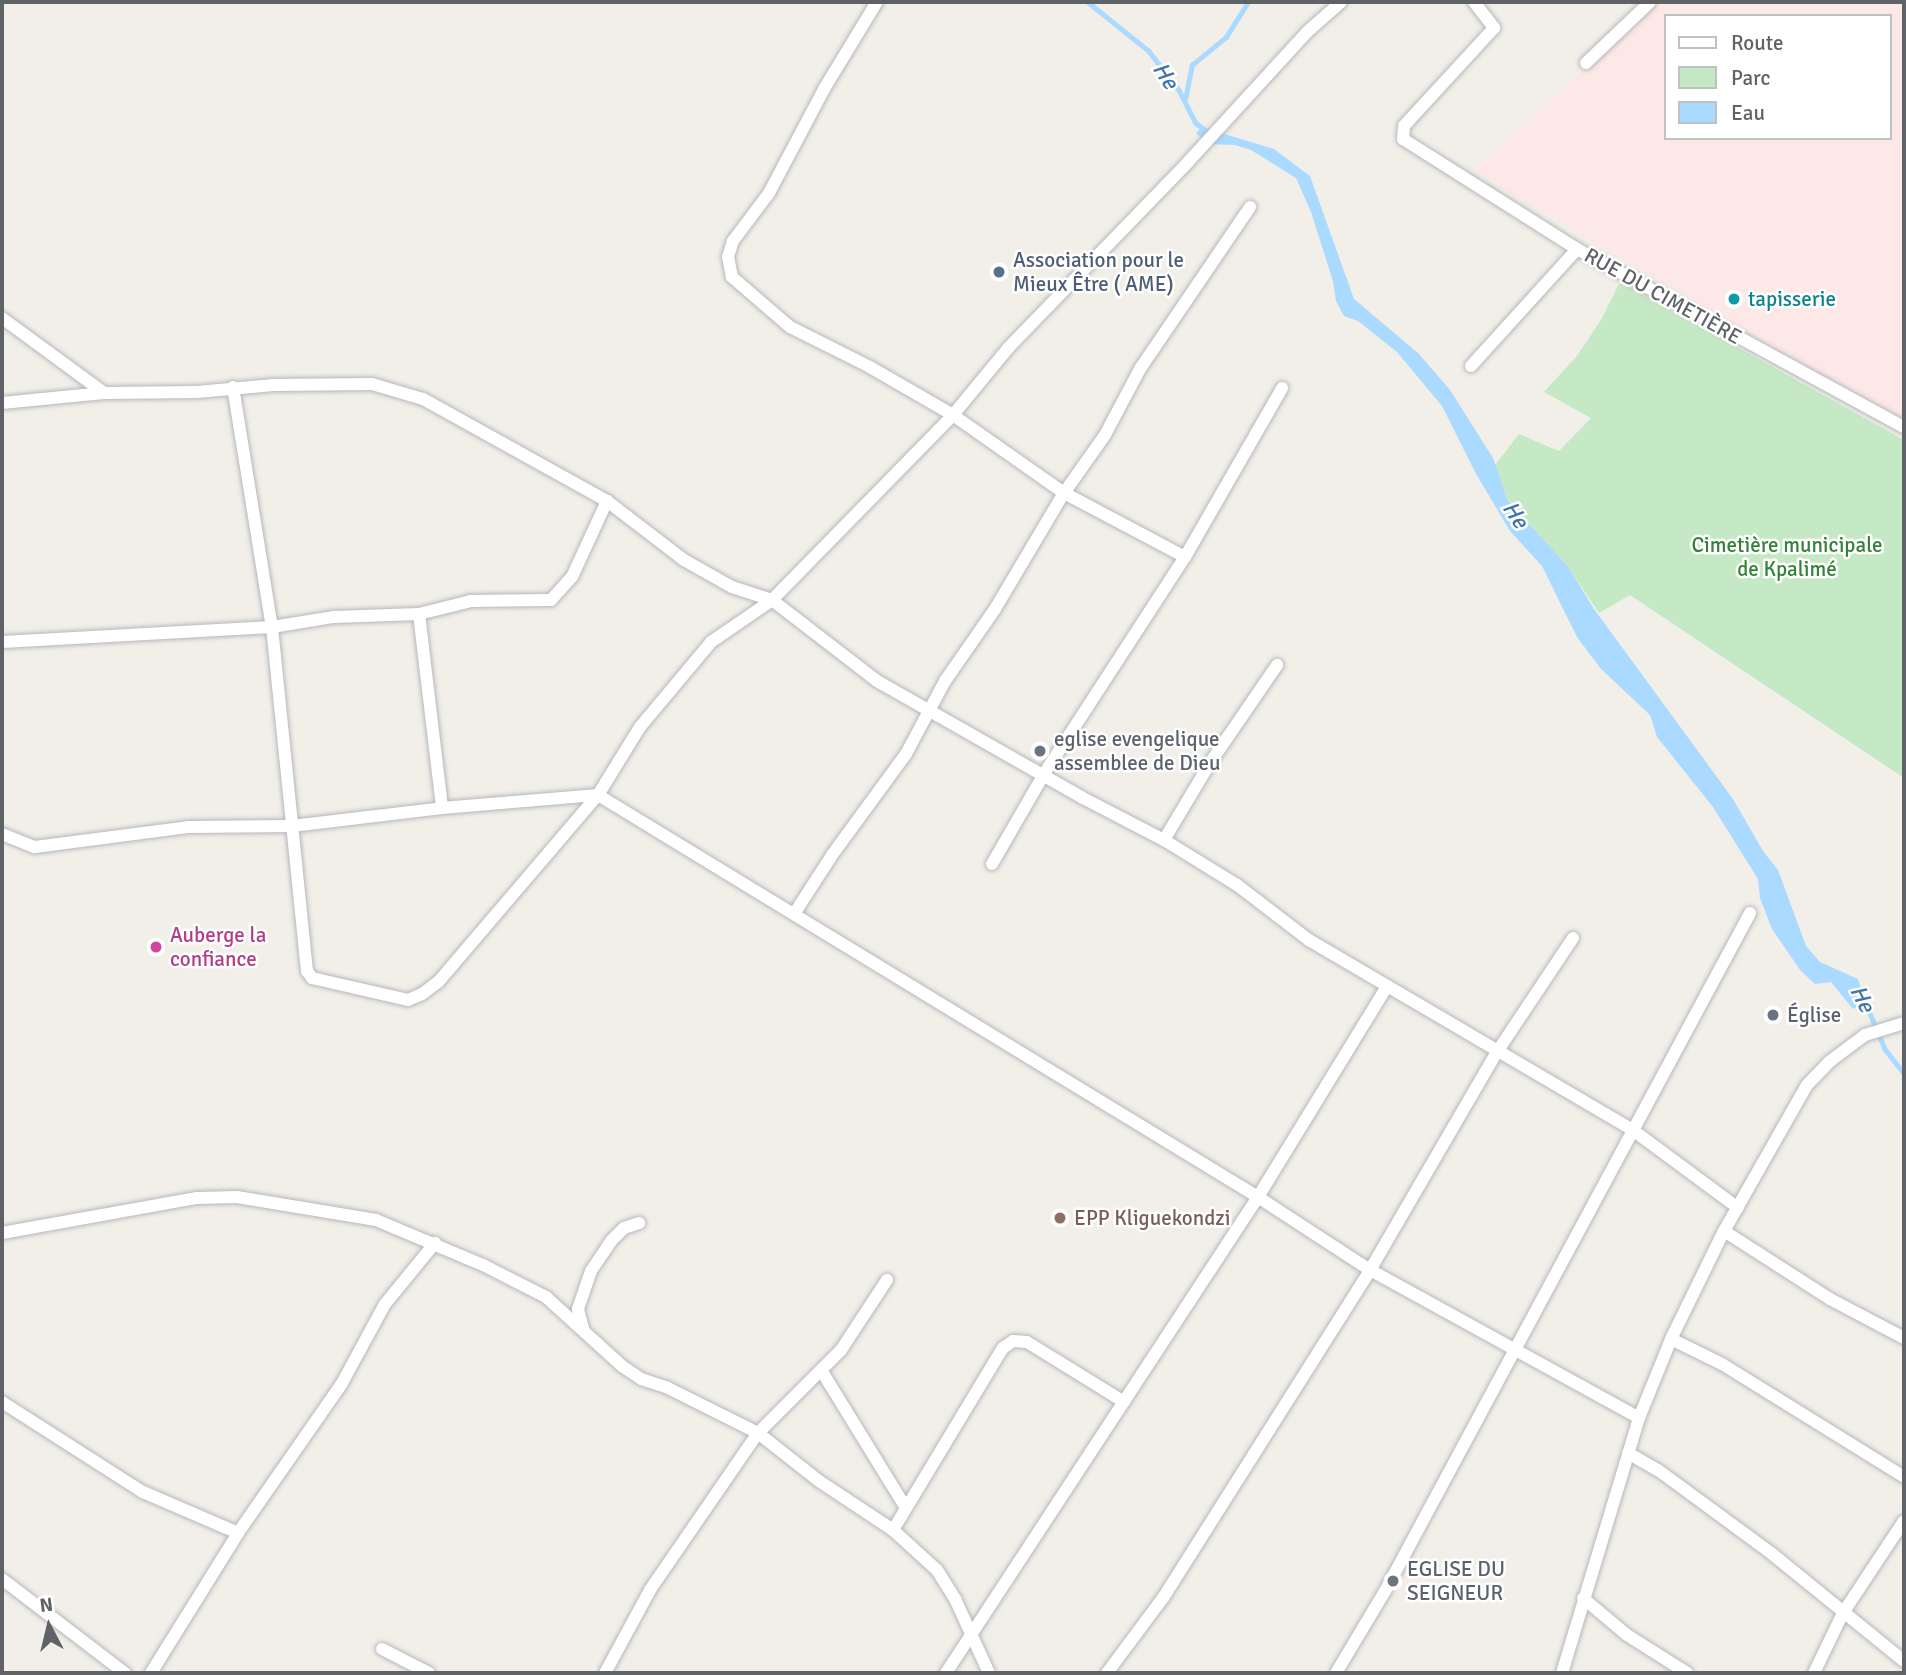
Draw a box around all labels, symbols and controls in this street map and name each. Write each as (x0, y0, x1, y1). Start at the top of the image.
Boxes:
legend (1664, 14, 1892, 140)
text: Route (1731, 30, 1783, 56)
water label: He (1146, 57, 1184, 95)
text: Parc (1731, 65, 1770, 91)
text: Eau (1731, 100, 1765, 126)
street label: RUE DU CIMETIÈRE (1580, 242, 1746, 350)
place label: Association pour le Mieux Être ( AME) (1013, 247, 1184, 297)
marker: Association pour le Mieux Être ( AME) (991, 264, 1007, 280)
place label: tapisserie (1748, 286, 1836, 312)
marker: tapisserie (1726, 291, 1742, 307)
water label: He (1496, 496, 1534, 534)
park label: Cimetière municipale de Kpalimé (1691, 532, 1883, 582)
place label: eglise evengelique assemblee de Dieu (1054, 726, 1220, 776)
marker: eglise evengelique assemblee de Dieu (1032, 743, 1048, 759)
place label: Auberge la confiance (170, 922, 266, 972)
marker: Auberge la confiance (148, 939, 164, 955)
water label: He (1844, 981, 1880, 1017)
place label: Église (1787, 1002, 1841, 1028)
marker: Église (1765, 1007, 1781, 1023)
place label: EPP Kliguekondzi (1074, 1205, 1230, 1231)
marker: EPP Kliguekondzi (1052, 1210, 1068, 1226)
place label: EGLISE DU SEIGNEUR (1407, 1556, 1505, 1606)
marker: EGLISE DU SEIGNEUR (1385, 1573, 1401, 1589)
north arrow (14, 1591, 84, 1661)
text: N (38, 1592, 54, 1618)

